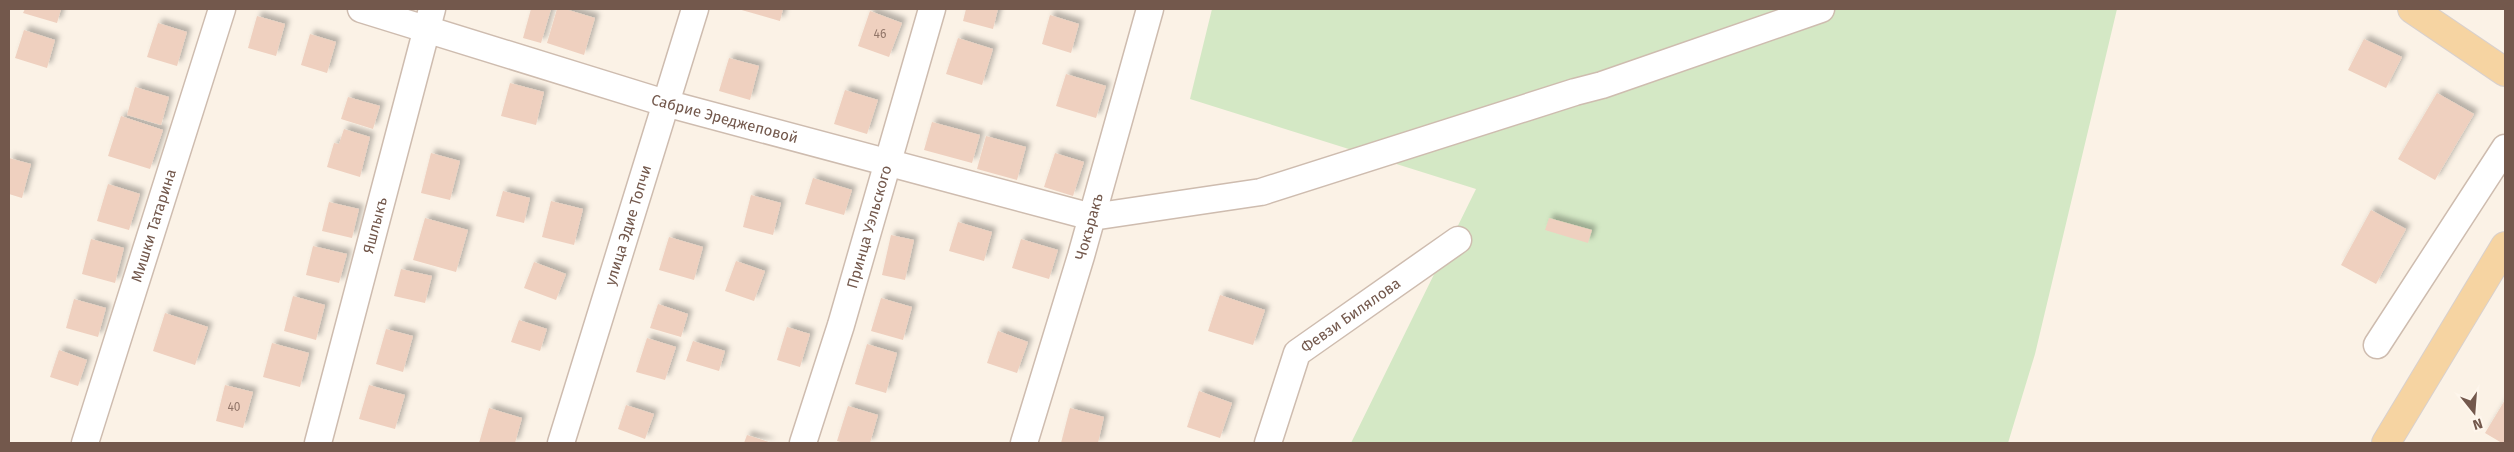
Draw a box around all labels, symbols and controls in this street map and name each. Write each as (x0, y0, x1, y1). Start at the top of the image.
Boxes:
house number: 46 (874, 27, 886, 41)
street label: Сабрие Эреджеповой (649, 90, 800, 147)
street label: улица Эдие Топчи (601, 163, 655, 288)
street label: Принца Уэльского (843, 163, 896, 291)
street label: Мишки Татарина (127, 167, 180, 284)
street label: Чокъракъ (1071, 191, 1107, 262)
street label: Яшлыкъ (359, 195, 391, 255)
street label: Февзи Билялова (1297, 274, 1404, 357)
north arrow (2449, 387, 2499, 437)
house number: 40 (227, 400, 241, 414)
text: N (2471, 414, 2485, 433)

